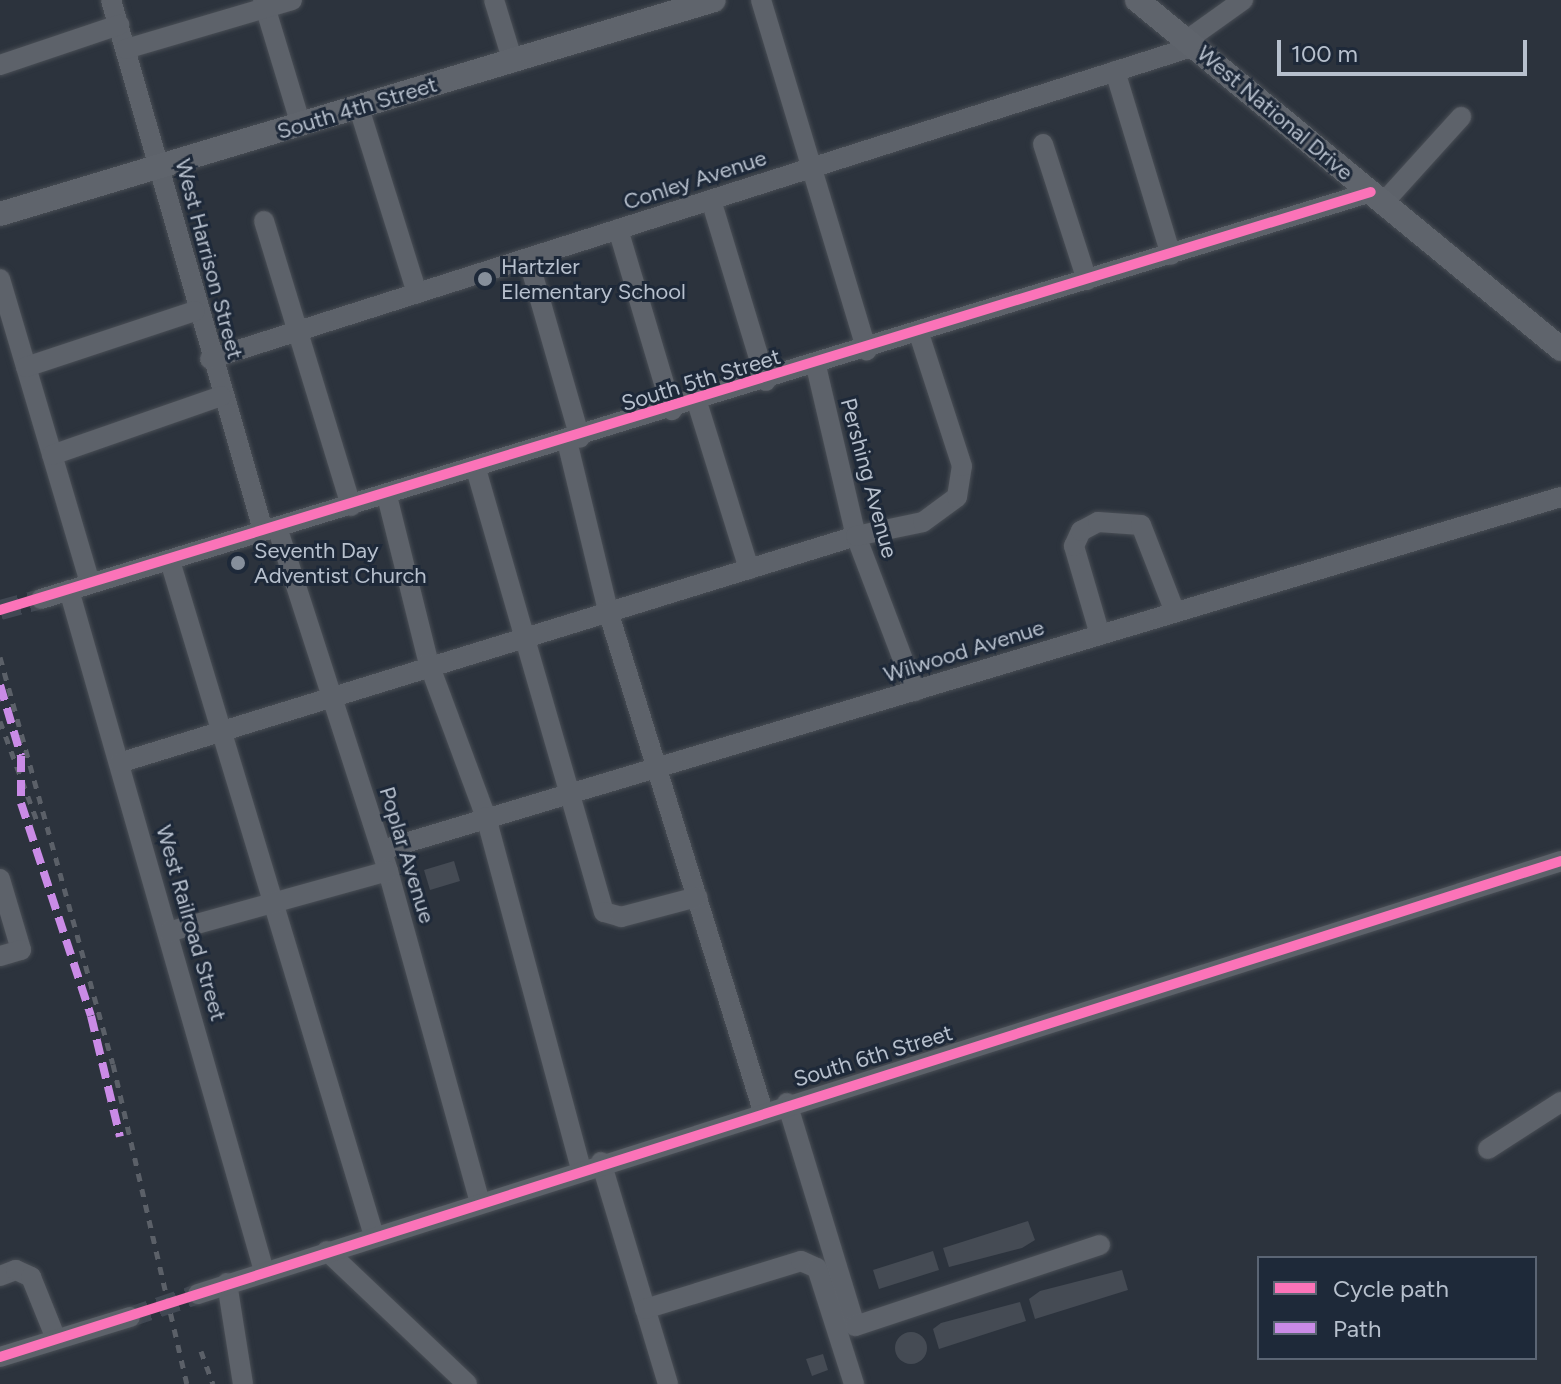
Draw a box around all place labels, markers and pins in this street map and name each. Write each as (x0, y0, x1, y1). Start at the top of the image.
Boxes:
place label: Hartzler Elementary School (501, 253, 686, 304)
marker: Hartzler Elementary School (476, 270, 494, 288)
place label: Seventh Day Adventist Church (254, 537, 427, 588)
marker: Seventh Day Adventist Church (229, 554, 247, 572)

